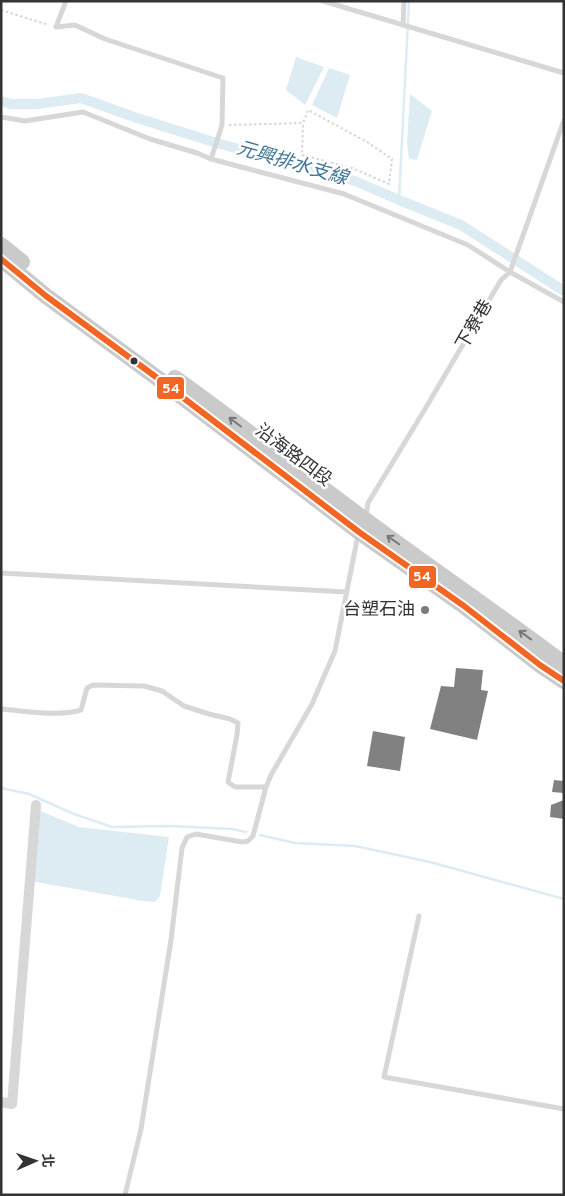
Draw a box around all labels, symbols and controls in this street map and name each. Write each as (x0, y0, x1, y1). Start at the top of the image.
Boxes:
water label: 元興排水支線 (234, 137, 352, 192)
street label: 下寮巷 (452, 296, 498, 354)
unlabelled marker (129, 356, 139, 366)
line badge: 54 (156, 376, 185, 400)
text: 54 (162, 381, 180, 398)
one-way arrow (229, 416, 242, 427)
street label: 沿海路四段 (250, 420, 336, 492)
one-way arrow (386, 535, 400, 545)
line badge: 54 (408, 565, 437, 589)
text: 54 (413, 569, 431, 586)
place label: 台塑石油 (343, 599, 415, 622)
marker: 台塑石油 (419, 604, 431, 616)
one-way arrow (518, 630, 532, 640)
north arrow (10, 1136, 60, 1186)
text: 北 (38, 1153, 55, 1168)

